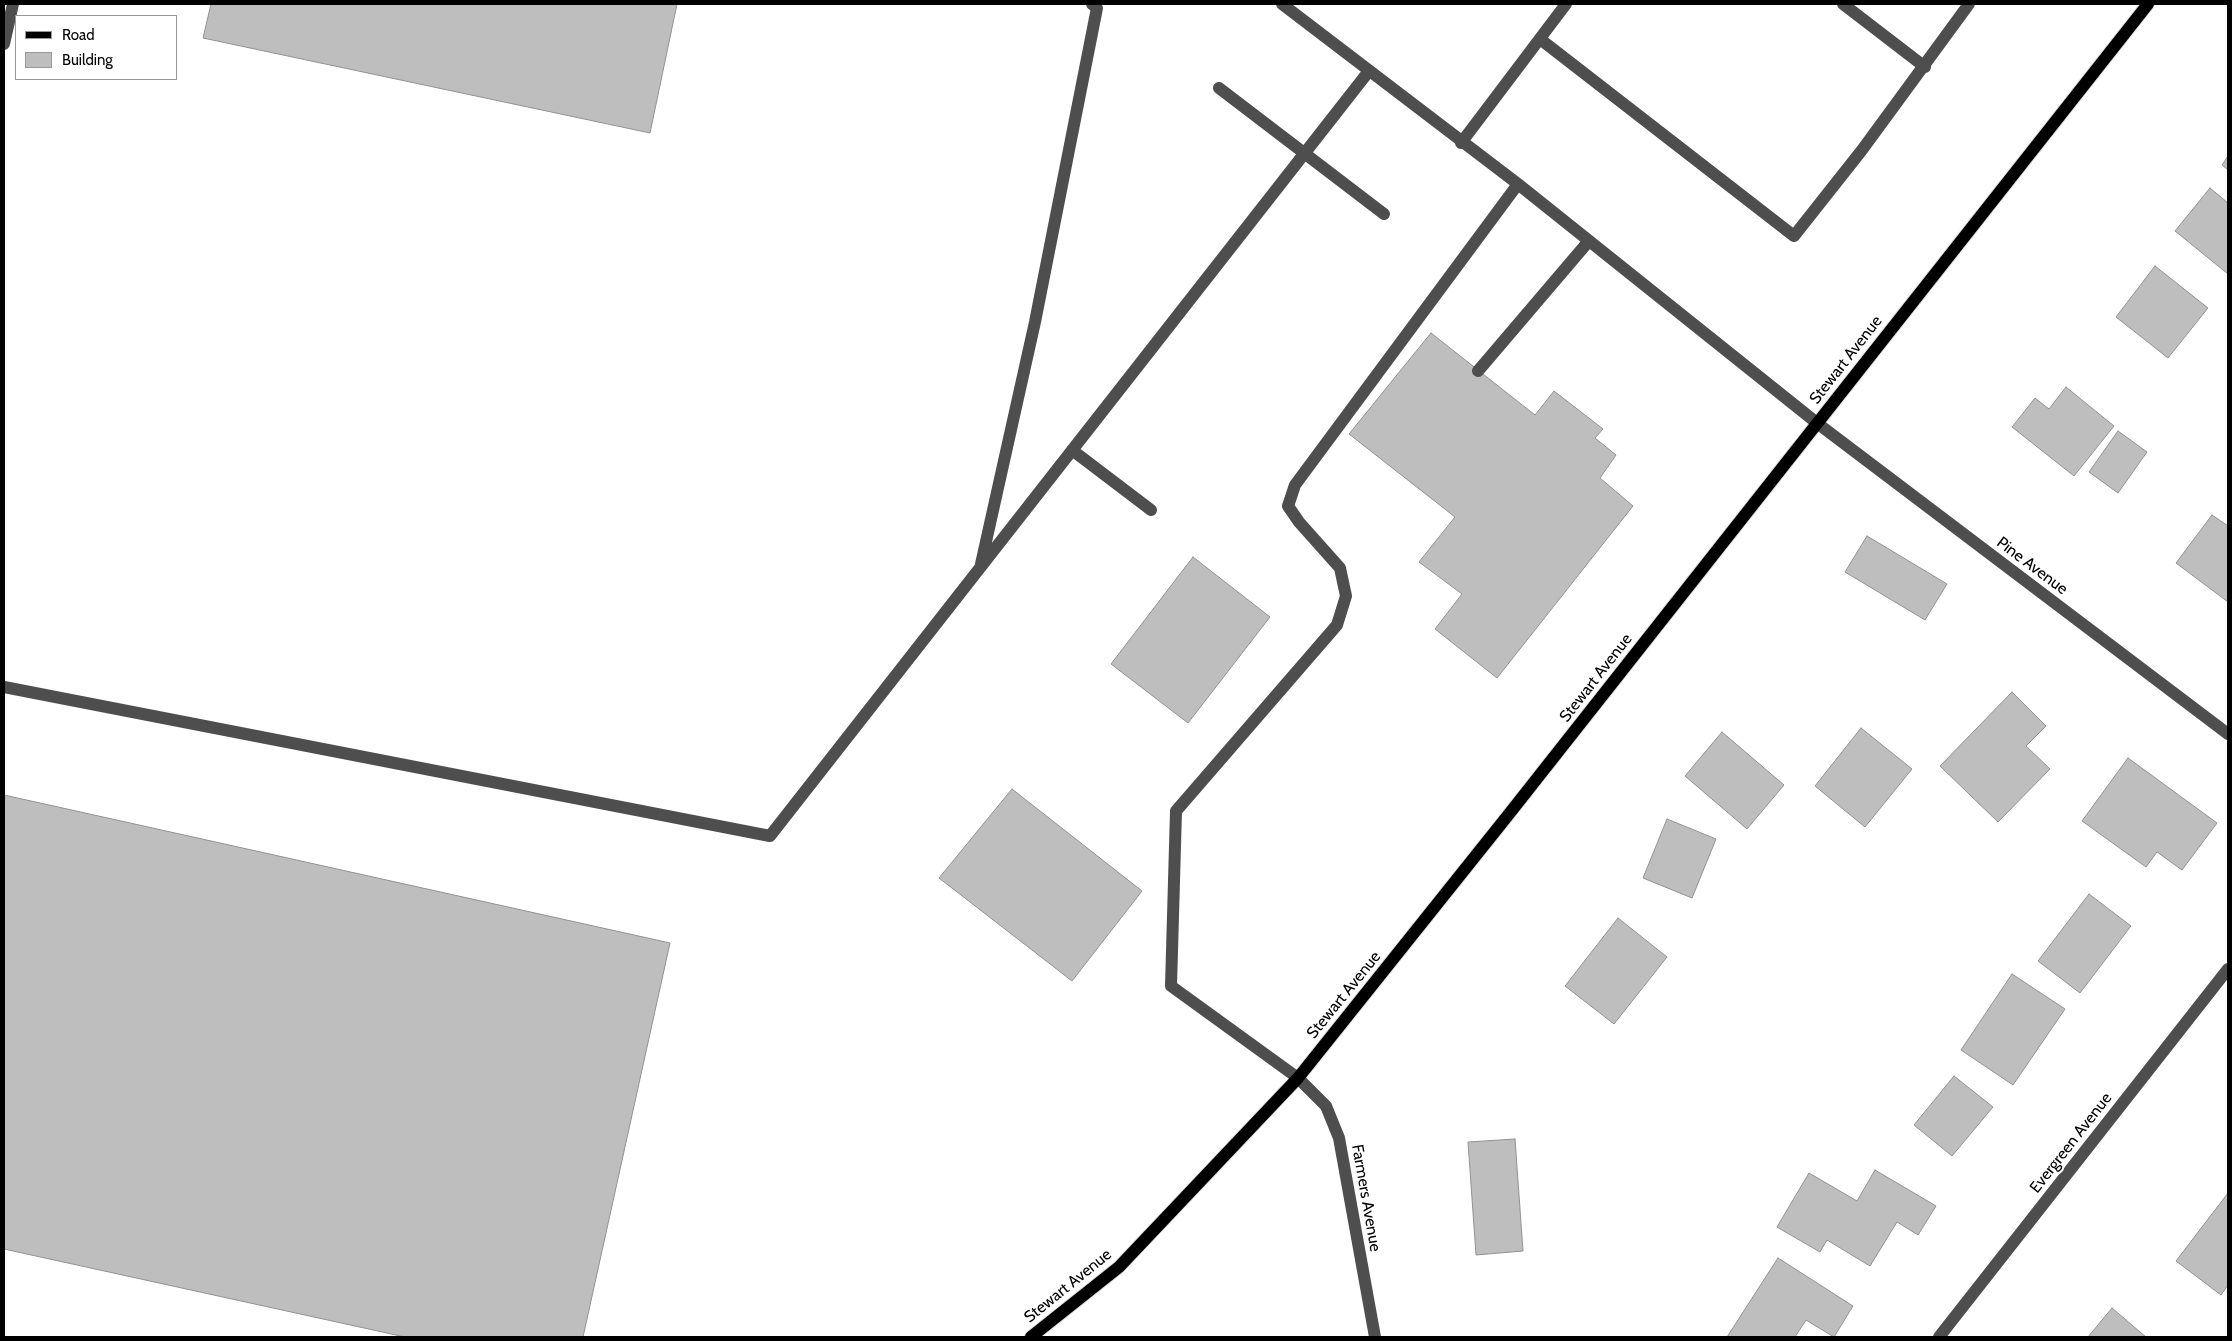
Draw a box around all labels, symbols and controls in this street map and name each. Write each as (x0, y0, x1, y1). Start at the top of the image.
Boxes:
legend (15, 15, 178, 80)
text: Road (62, 26, 95, 44)
text: Building (62, 51, 113, 69)
street label: Stewart Avenue (1806, 312, 1886, 408)
street label: Pine Avenue (1993, 533, 2071, 599)
street label: Stewart Avenue (1556, 630, 1636, 726)
street label: Stewart Avenue (1303, 948, 1385, 1042)
street label: Evergreen Avenue (2026, 1089, 2116, 1197)
street label: Farmers Avenue (1347, 1143, 1385, 1253)
street label: Stewart Avenue (1021, 1245, 1115, 1327)

